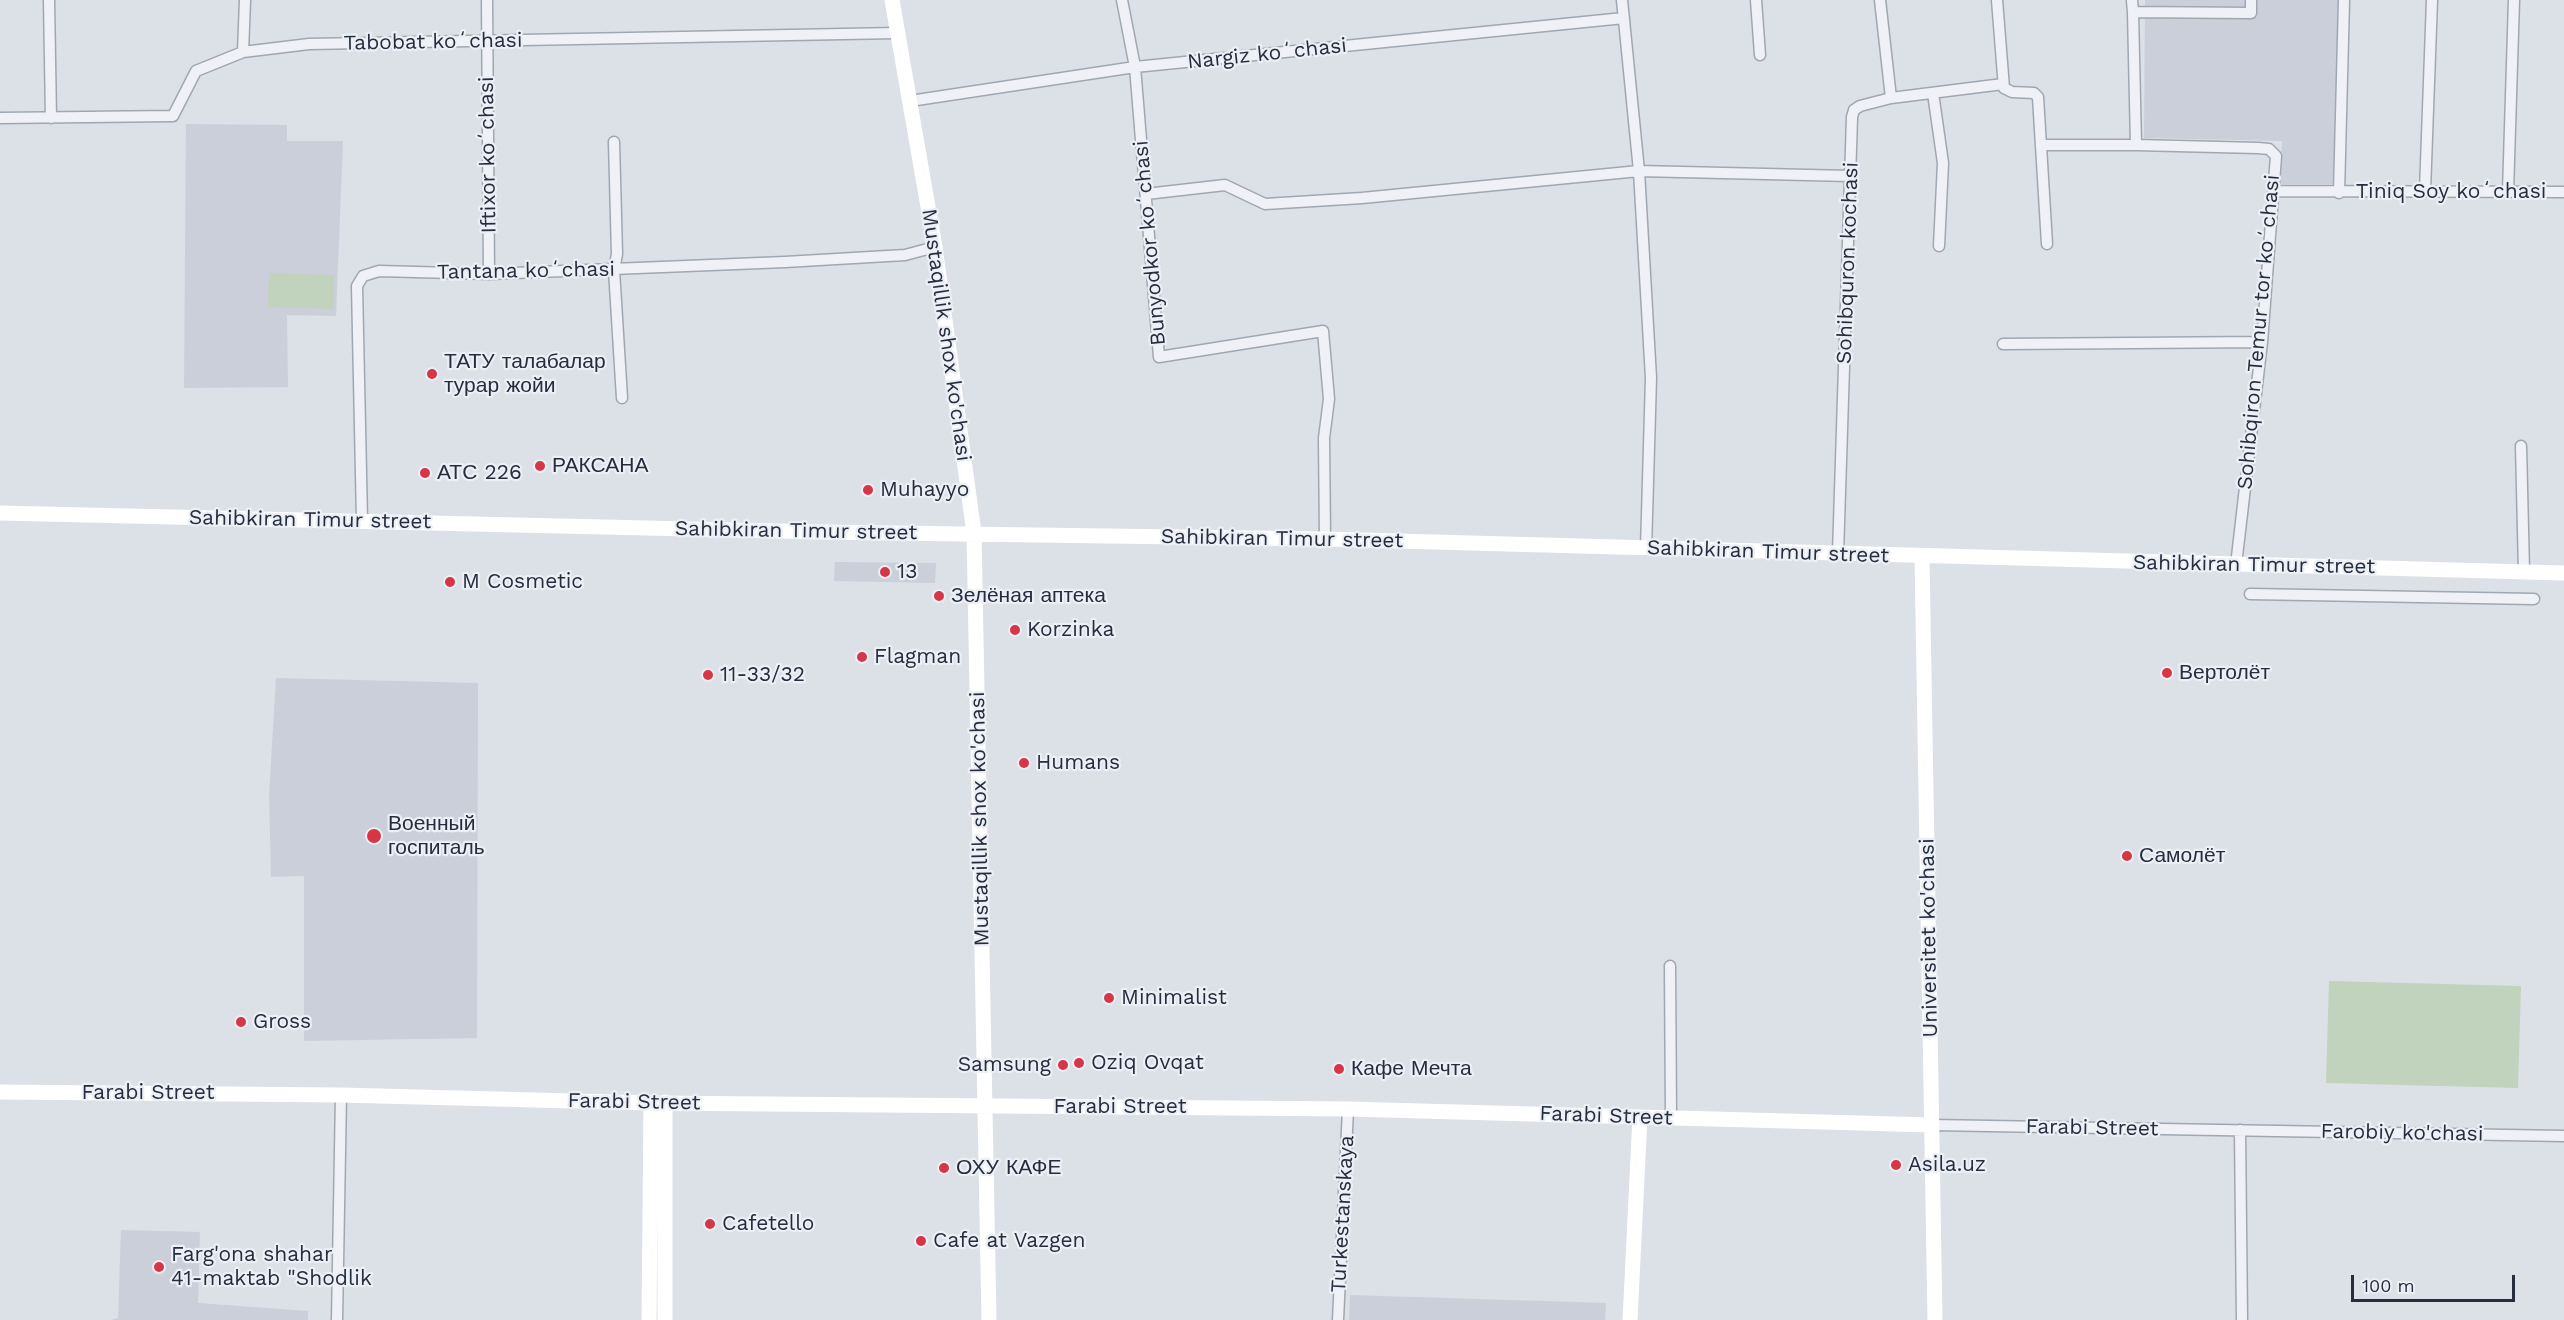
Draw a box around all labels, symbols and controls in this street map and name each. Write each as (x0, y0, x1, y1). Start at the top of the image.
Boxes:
street label: Tabobat koʻchasi (343, 28, 523, 56)
street label: Nargiz koʻchasi (1186, 33, 1348, 75)
street label: Iftixor koʻchasi (474, 76, 502, 234)
street label: Bunyodkor koʻchasi (1128, 139, 1172, 347)
street label: Sohibquron kochasi (1832, 161, 1864, 365)
street label: Sohibqiron Temur tor koʻchasi (2233, 174, 2285, 490)
street label: Tiniq Soy koʻchasi (2356, 179, 2546, 205)
street label: Mustaqillik shox ko'chasi (916, 207, 976, 463)
street label: Tantana koʻchasi (437, 257, 615, 285)
place label: ТАТУ талабалар турар жойи (444, 349, 606, 399)
marker: ТАТУ талабалар турар жойи (425, 367, 439, 381)
place label: РАКСАНА (552, 453, 648, 479)
marker: РАКСАНА (533, 459, 547, 473)
place label: АТС 226 (437, 460, 522, 486)
marker: АТС 226 (418, 466, 432, 480)
place label: Muhayyo (880, 477, 969, 503)
marker: Muhayyo (861, 483, 875, 497)
street label: Sahibkiran Timur street (189, 505, 431, 535)
street label: Sahibkiran Timur street (675, 516, 917, 546)
street label: Sahibkiran Timur street (1161, 524, 1403, 554)
street label: Sahibkiran Timur street (1647, 535, 1889, 569)
street label: Sahibkiran Timur street (2133, 550, 2375, 580)
place label: 13 (897, 559, 917, 585)
marker: 13 (878, 565, 892, 579)
place label: M Cosmetic (462, 569, 583, 595)
marker: M Cosmetic (443, 575, 457, 589)
place label: Зелёная аптека (951, 583, 1106, 609)
marker: Зелёная аптека (932, 589, 946, 603)
place label: Korzinka (1027, 617, 1114, 643)
marker: Korzinka (1008, 623, 1022, 637)
place label: Flagman (874, 644, 961, 670)
marker: Flagman (855, 650, 869, 664)
place label: Вертолёт (2179, 660, 2270, 686)
place label: 11-33/32 (720, 662, 805, 688)
marker: Вертолёт (2160, 666, 2174, 680)
marker: 11-33/32 (701, 668, 715, 682)
street label: Mustaqillik shox ko'chasi (965, 691, 995, 947)
place label: Humans (1036, 750, 1120, 776)
marker: Humans (1017, 756, 1031, 770)
place label: Военный госпиталь (388, 811, 485, 861)
marker: Военный госпиталь (365, 827, 383, 845)
street label: Universitet ko'chasi (1915, 838, 1943, 1038)
place label: Самолёт (2139, 843, 2225, 869)
marker: Самолёт (2120, 849, 2134, 863)
place label: Minimalist (1121, 985, 1227, 1011)
marker: Minimalist (1102, 991, 1116, 1005)
place label: Gross (253, 1009, 311, 1035)
marker: Gross (234, 1015, 248, 1029)
place label: Oziq Ovqat (1091, 1050, 1204, 1076)
place label: Samsung (958, 1052, 1051, 1078)
marker: Oziq Ovqat (1072, 1056, 1086, 1070)
place label: Кафе Мечта (1351, 1056, 1472, 1082)
marker: Samsung (1056, 1058, 1070, 1072)
marker: Кафе Мечта (1332, 1062, 1346, 1076)
street label: Farabi Street (82, 1080, 214, 1106)
street label: Farabi Street (567, 1088, 701, 1116)
street label: Farabi Street (1054, 1094, 1186, 1120)
street label: Farabi Street (1539, 1101, 1673, 1131)
street label: Farabi Street (2025, 1114, 2159, 1142)
street label: Farobiy ko'chasi (2320, 1119, 2484, 1147)
street label: Turkestanskaya (1326, 1135, 1360, 1293)
place label: Asila.uz (1908, 1152, 1986, 1178)
place label: ОХУ КАФЕ (956, 1155, 1061, 1181)
marker: Asila.uz (1889, 1158, 1903, 1172)
marker: ОХУ КАФЕ (937, 1161, 951, 1175)
place label: Cafetello (722, 1211, 814, 1237)
marker: Cafetello (703, 1217, 717, 1231)
place label: Cafe at Vazgen (933, 1228, 1086, 1254)
marker: Cafe at Vazgen (914, 1234, 928, 1248)
place label: Farg'ona shahar 41-maktab "Shodlik (171, 1242, 372, 1292)
marker: Farg'ona shahar 41-maktab "Shodlik (152, 1260, 166, 1274)
scale bar (2354, 1263, 2518, 1301)
text: 100 m (2362, 1275, 2415, 1296)

